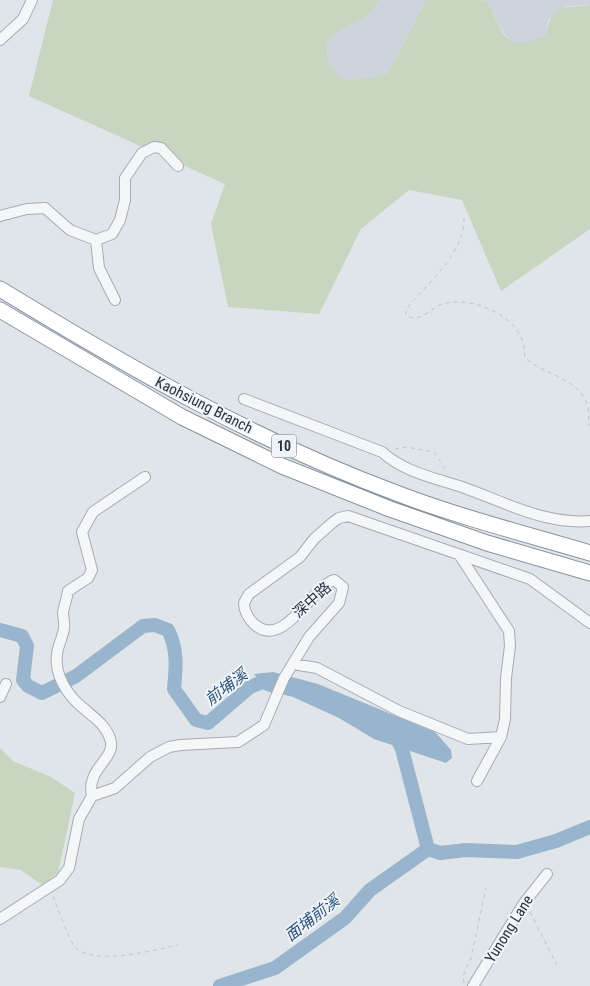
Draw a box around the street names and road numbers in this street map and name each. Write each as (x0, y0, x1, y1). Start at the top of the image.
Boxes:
street label: Kaohsiung Branch (152, 373, 256, 437)
road number: 10 (272, 434, 296, 458)
street label: 深中路 (289, 578, 335, 622)
street label: Yunong Lane (481, 892, 537, 966)

